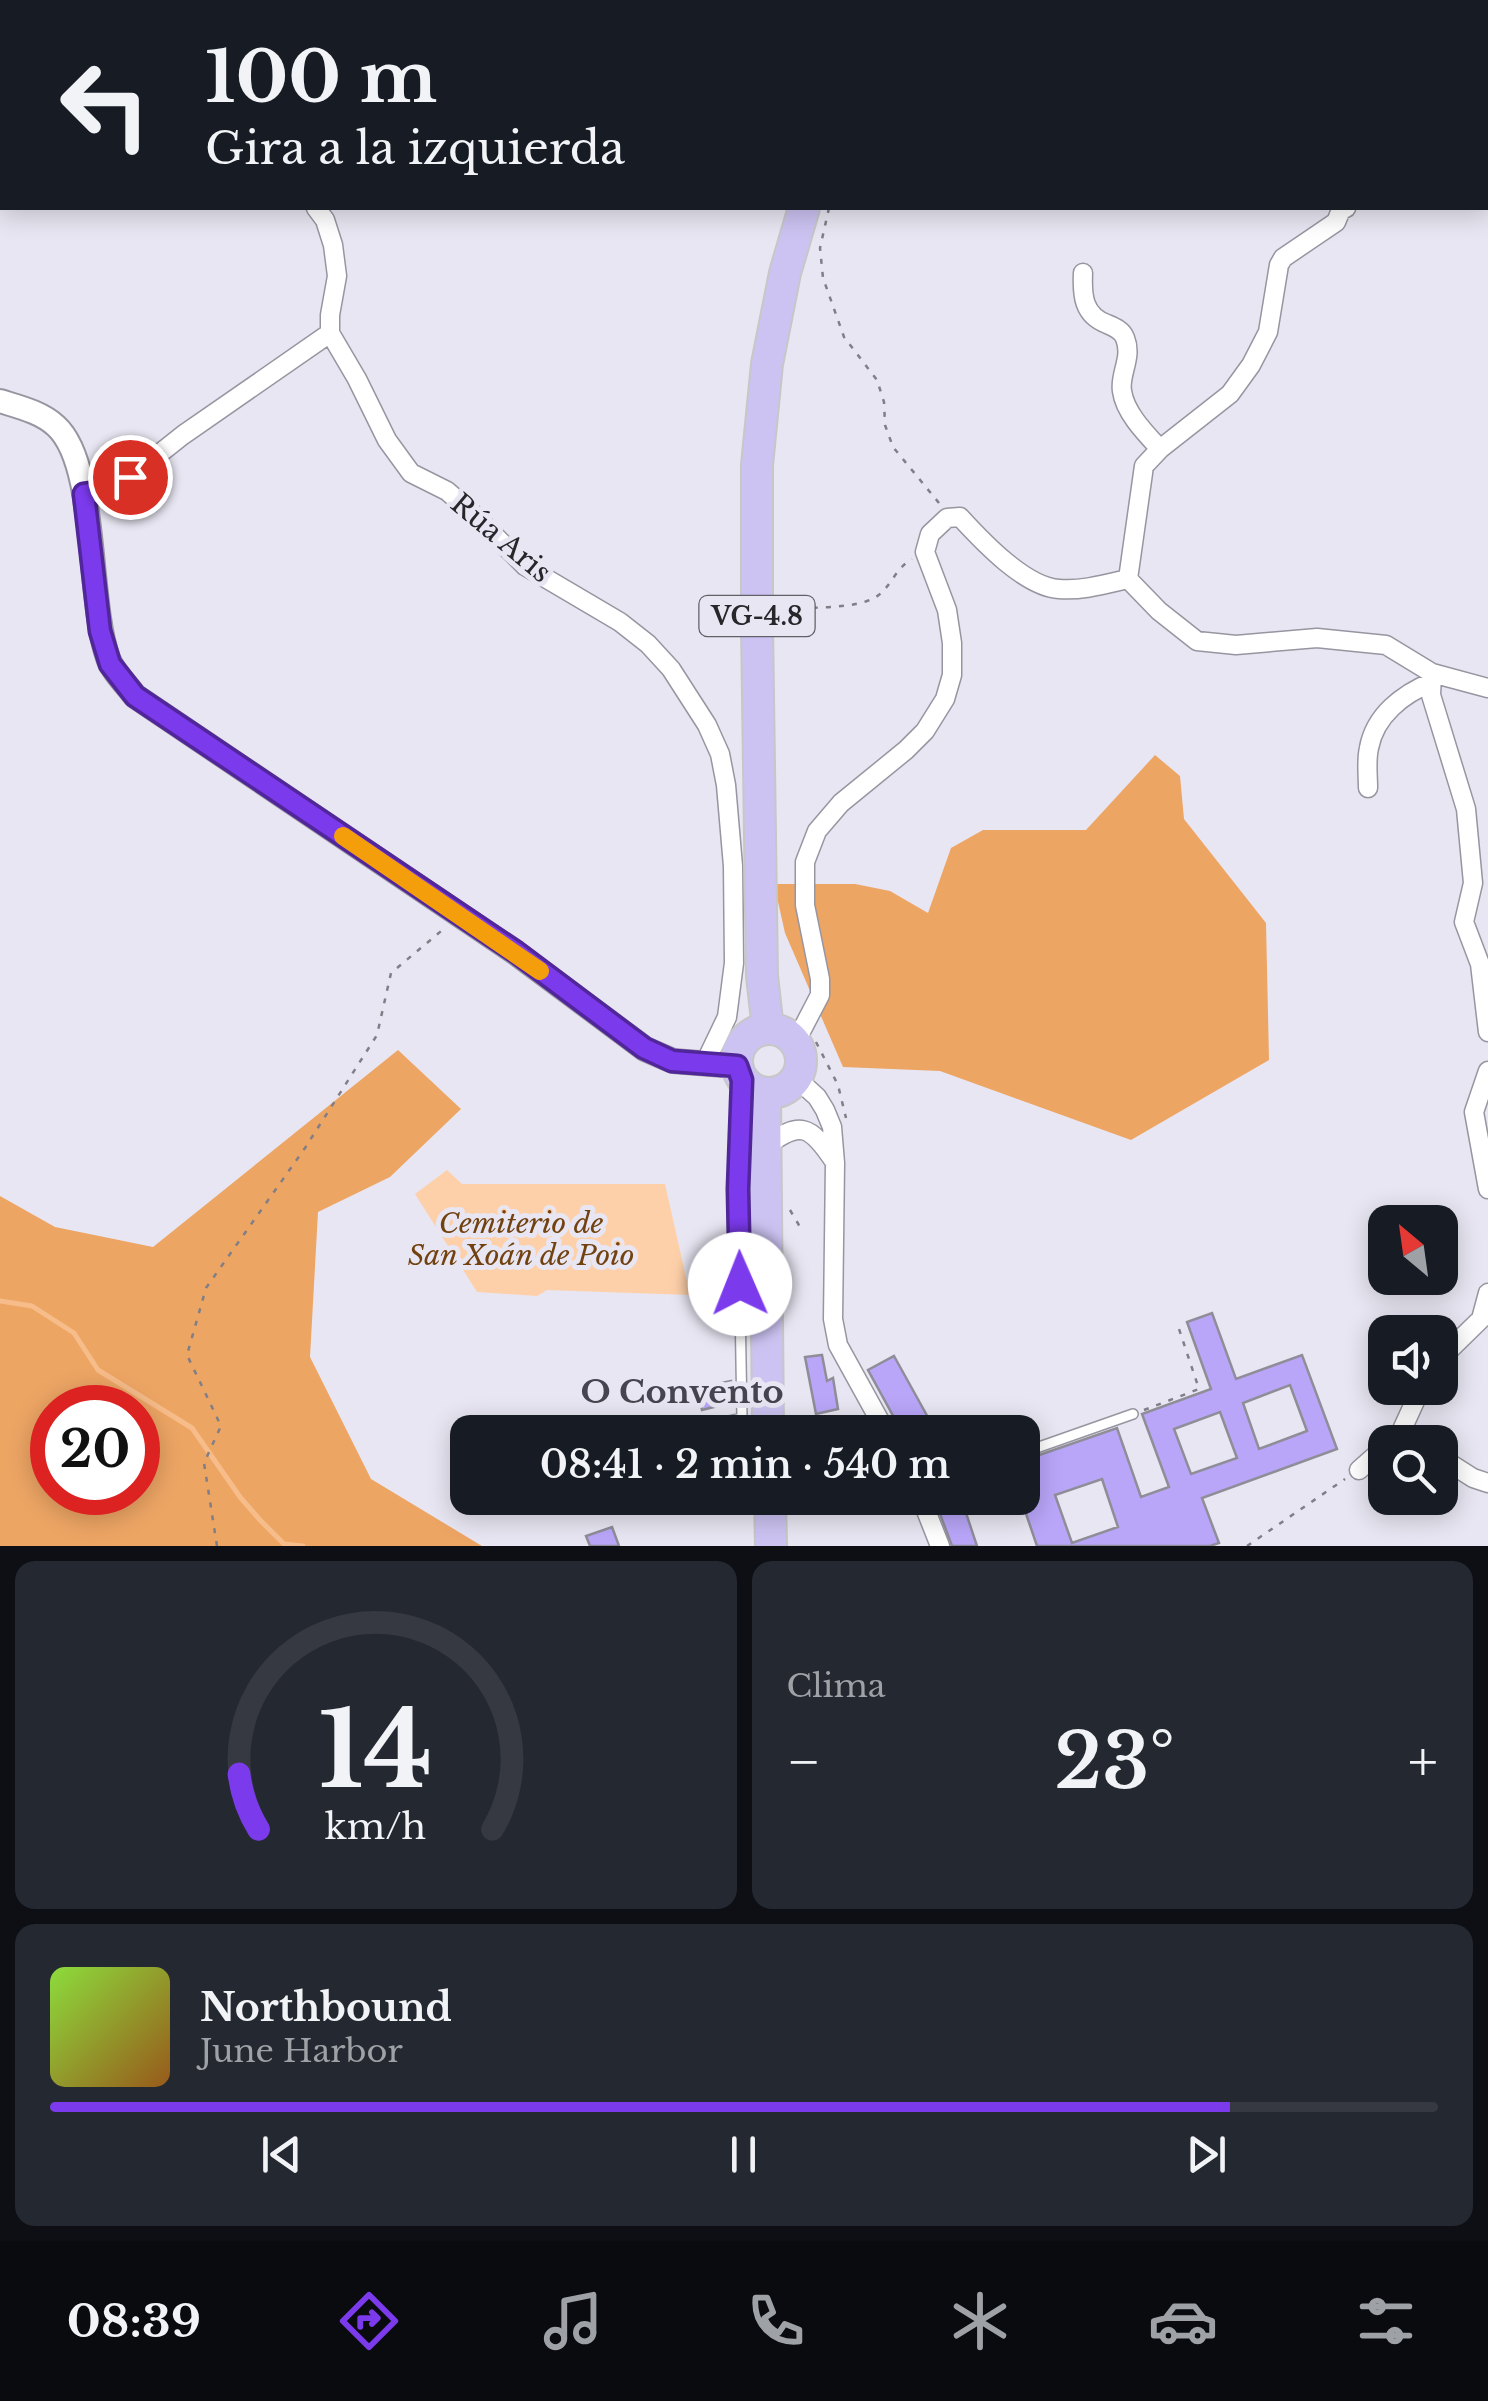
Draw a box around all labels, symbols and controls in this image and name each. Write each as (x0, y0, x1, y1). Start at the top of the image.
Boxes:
text: 100 m (205, 34, 437, 121)
icon: left (40, 40, 170, 170)
text: Gira a la izquierda (205, 120, 625, 176)
pin (88, 435, 173, 520)
icon: arrive (103, 450, 158, 505)
street label: Rúa Aris (444, 486, 558, 590)
road number: VG-4.8 (700, 596, 814, 636)
north arrow (1368, 1205, 1458, 1295)
map controls (1368, 1205, 1458, 1515)
park label: Cemiterio de San Xoán de Poio (408, 1206, 634, 1273)
position arrow (688, 1232, 792, 1336)
button: sound (1368, 1315, 1458, 1405)
district label: O Convento (580, 1372, 784, 1412)
speed limit sign: 20 (30, 1385, 160, 1515)
button: search (1368, 1425, 1458, 1515)
text: 08:41 · 2 min · 540 m (540, 1441, 950, 1488)
text: Clima (787, 1666, 886, 1706)
text: 14 (319, 1686, 433, 1815)
text: 23° (1054, 1715, 1175, 1808)
text: − (787, 1728, 821, 1796)
text: + (1408, 1728, 1438, 1796)
text: km/h (325, 1804, 426, 1849)
text: Northbound (200, 1984, 452, 2031)
text: June Harbor (200, 2031, 403, 2071)
icon: previous (254, 2127, 309, 2182)
icon: pause (716, 2127, 771, 2182)
icon: next (1179, 2127, 1234, 2182)
icon: directions (334, 2286, 404, 2356)
icon: music (538, 2286, 608, 2356)
icon: phone (741, 2286, 811, 2356)
icon: climate (945, 2286, 1015, 2356)
icon: car (1148, 2286, 1218, 2356)
icon: filters (1351, 2286, 1421, 2356)
text: 08:39 (67, 2293, 201, 2349)

